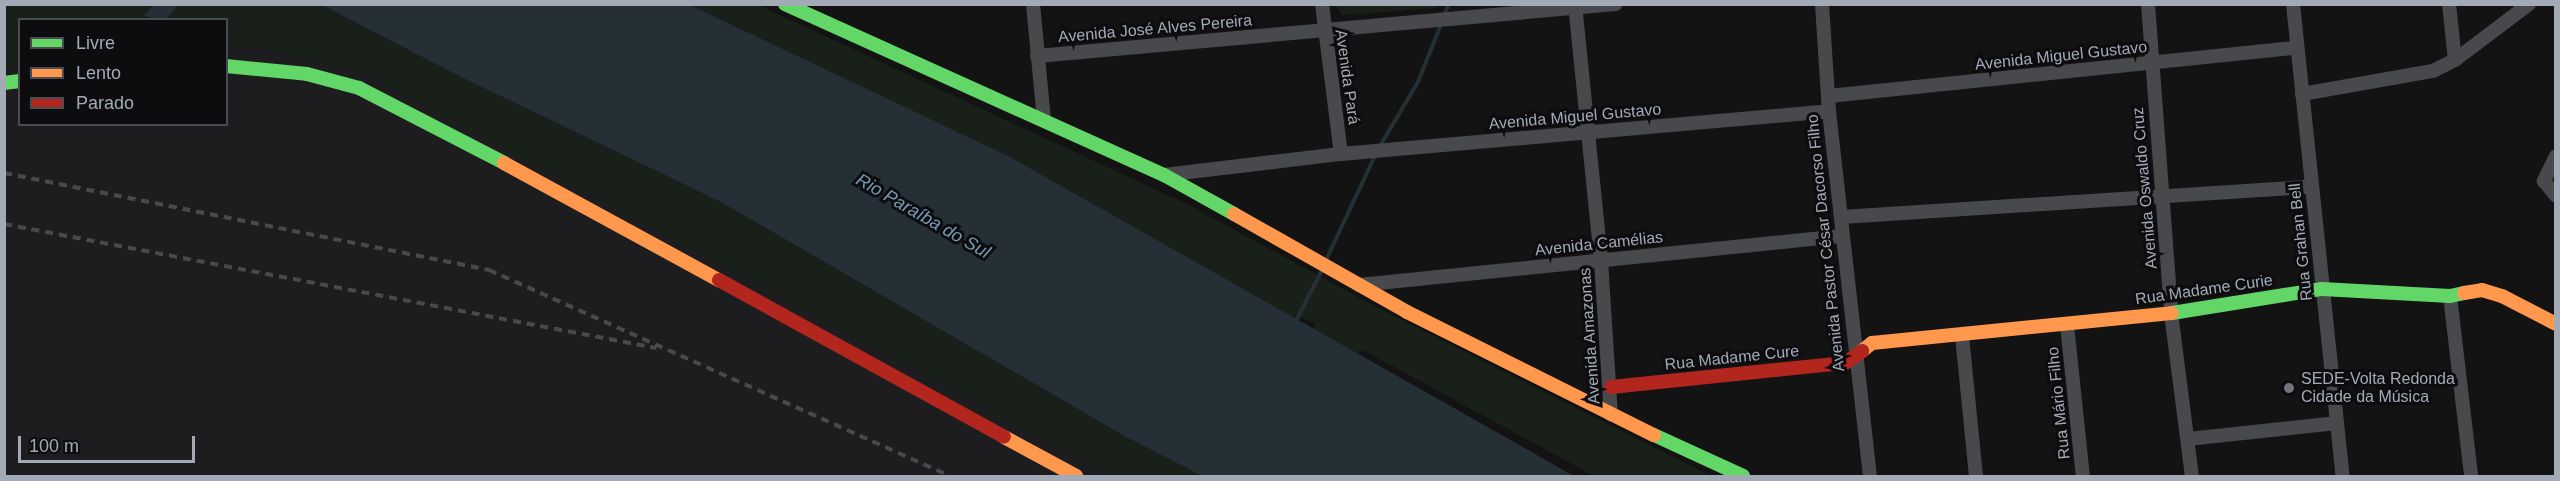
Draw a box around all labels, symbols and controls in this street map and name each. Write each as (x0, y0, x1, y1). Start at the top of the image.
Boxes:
street label: Avenida José Alves Pereira (1057, 11, 1253, 47)
legend (18, 18, 228, 126)
street label: Avenida Pará (1331, 28, 1363, 126)
text: Livre (76, 33, 115, 53)
street label: Avenida Miguel Gustavo (1974, 37, 2148, 75)
text: Lento (76, 63, 121, 83)
text: Parado (76, 93, 134, 113)
street label: Avenida Miguel Gustavo (1488, 100, 1662, 134)
street label: Avenida Oswaldo Cruz (2128, 106, 2162, 270)
street label: Avenida Pastor César Dacorso Filho (1803, 113, 1849, 373)
water label: Rio Paraíba do Sul (852, 169, 994, 263)
street label: Rua Grahan Bell (2285, 182, 2317, 302)
street label: Avenida Camélias (1534, 228, 1664, 260)
street label: Avenida Amazonas (1576, 267, 1604, 405)
street label: Rua Madame Curie (2134, 271, 2274, 309)
street label: Rua Madame Cure (1664, 341, 1800, 375)
street label: Rua Mário Filho (2044, 346, 2074, 460)
place label: SEDE-Volta Redonda Cidade da Música (2301, 369, 2455, 407)
marker: SEDE-Volta Redonda Cidade da Música (2282, 381, 2296, 395)
scale bar (21, 424, 198, 462)
text: 100 m (29, 436, 79, 456)

